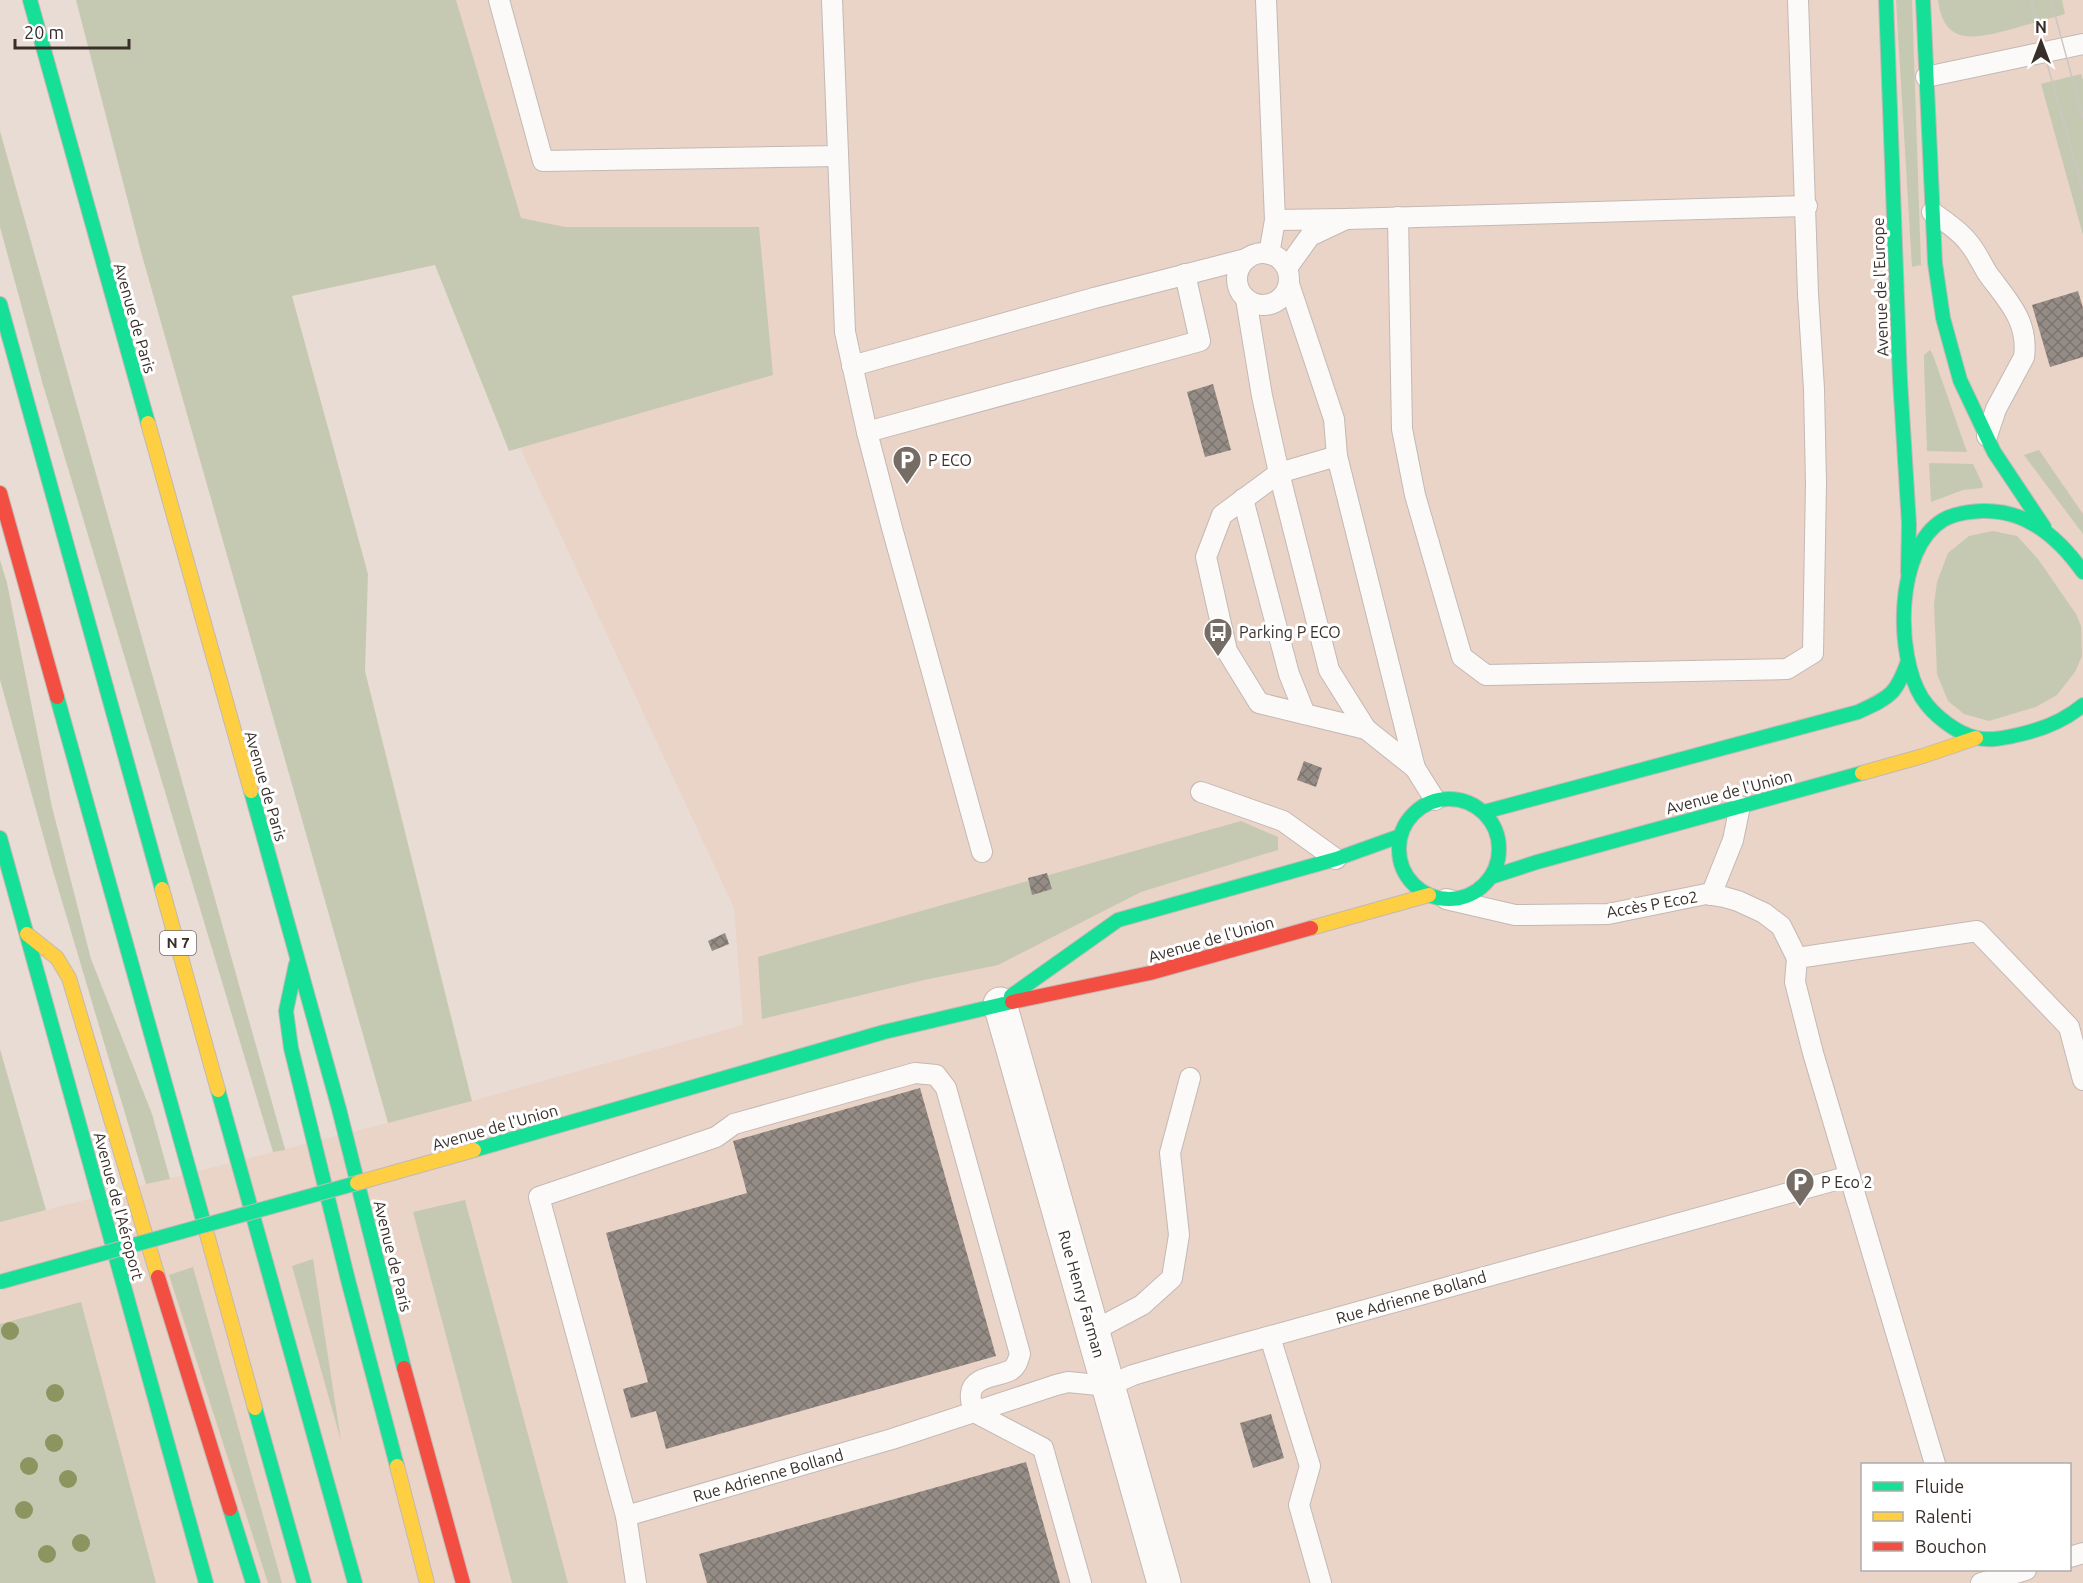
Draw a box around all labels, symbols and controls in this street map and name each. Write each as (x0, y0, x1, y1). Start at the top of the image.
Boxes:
scale bar (15, 12, 129, 50)
north arrow (2011, 12, 2071, 72)
text: N (2035, 18, 2047, 36)
text: 20 m (24, 22, 64, 42)
street label: Avenue de l'Europe (1869, 217, 1891, 357)
street label: Avenue de Paris (111, 261, 159, 375)
parking icon: P ECO (891, 444, 923, 486)
place label: P ECO (928, 451, 972, 469)
bus stop icon: Parking P ECO (1202, 616, 1234, 658)
place label: Parking P ECO (1239, 623, 1341, 641)
street label: Avenue de Paris (242, 729, 290, 843)
street label: Avenue de l'Union (1664, 766, 1794, 818)
street label: Accès P Eco2 (1605, 887, 1699, 921)
street label: Avenue de l'Union (1146, 912, 1276, 966)
road number: N 7 (160, 931, 196, 955)
street label: Avenue de l'Union (430, 1100, 560, 1154)
street label: Avenue de l'Aéroport (91, 1130, 148, 1282)
parking icon: P Eco 2 (1784, 1166, 1816, 1208)
place label: P Eco 2 (1821, 1173, 1873, 1191)
street label: Avenue de Paris (370, 1199, 416, 1314)
street label: Rue Henry Farman (1055, 1228, 1109, 1360)
street label: Rue Adrienne Bolland (1334, 1267, 1488, 1327)
street label: Rue Adrienne Bolland (691, 1445, 845, 1505)
legend (1861, 1463, 2071, 1571)
text: Fluide (1915, 1476, 1964, 1496)
text: Ralenti (1915, 1506, 1972, 1526)
text: Bouchon (1915, 1536, 1987, 1556)

